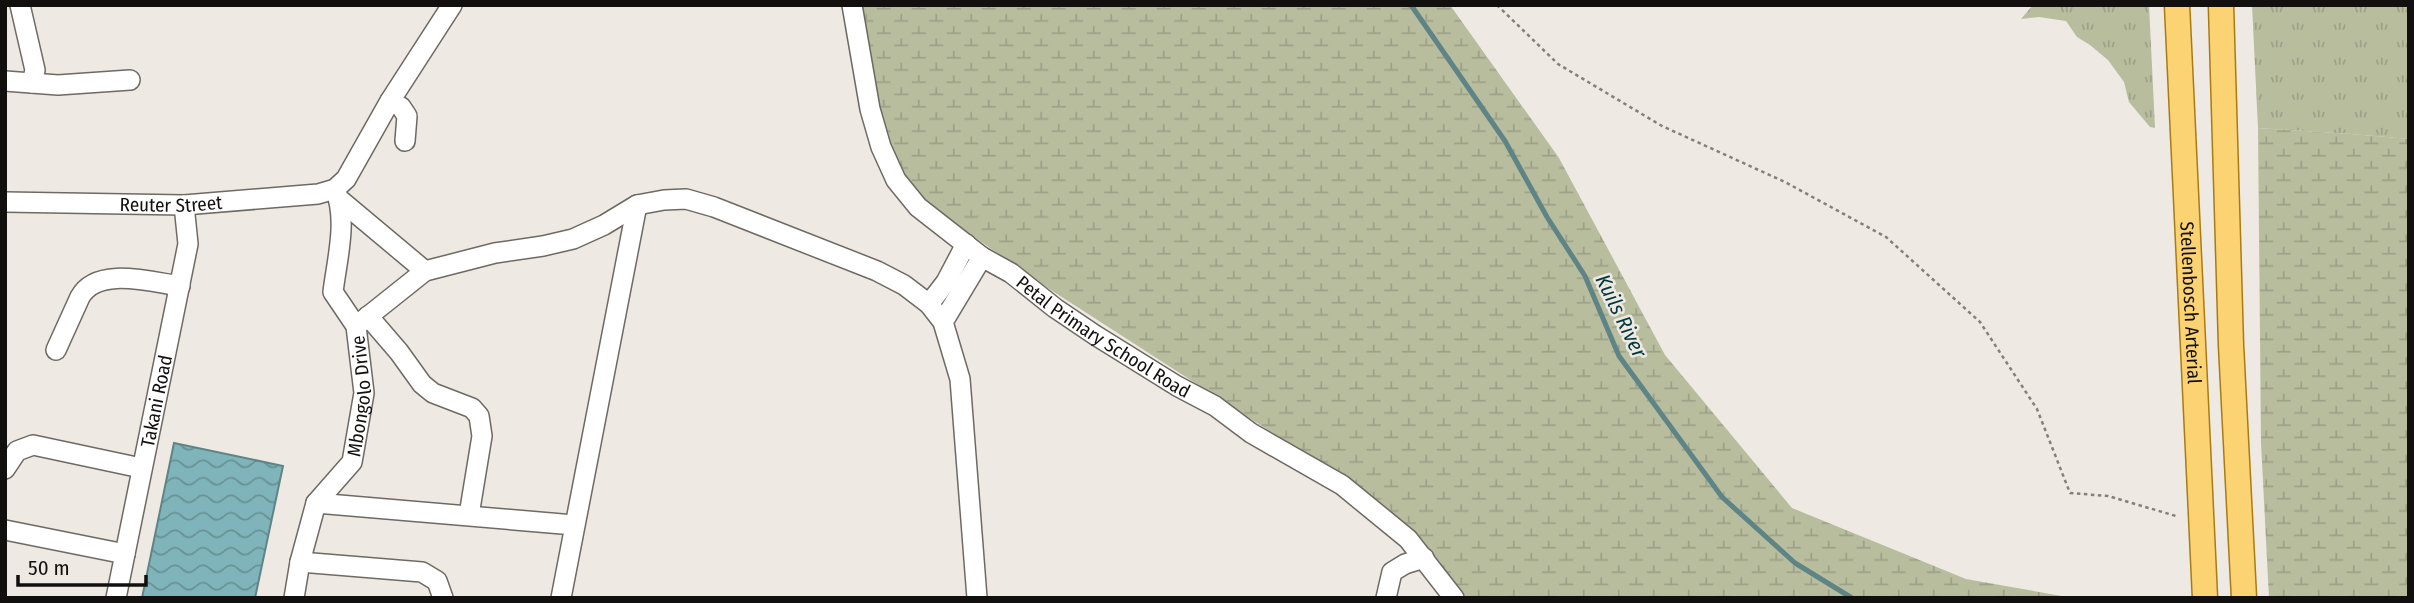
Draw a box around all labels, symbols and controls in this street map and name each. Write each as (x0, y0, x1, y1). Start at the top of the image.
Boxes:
street label: Reuter Street (119, 191, 224, 217)
street label: Stellenbosch Arterial (2175, 221, 2206, 384)
water label: Kuils River (1590, 270, 1653, 363)
street label: Petal Primary School Road (1012, 271, 1194, 403)
street label: Mbongolo Drive (342, 334, 376, 458)
street label: Takani Road (136, 353, 177, 449)
scale bar (18, 544, 145, 588)
text: 50 m (28, 555, 70, 581)

